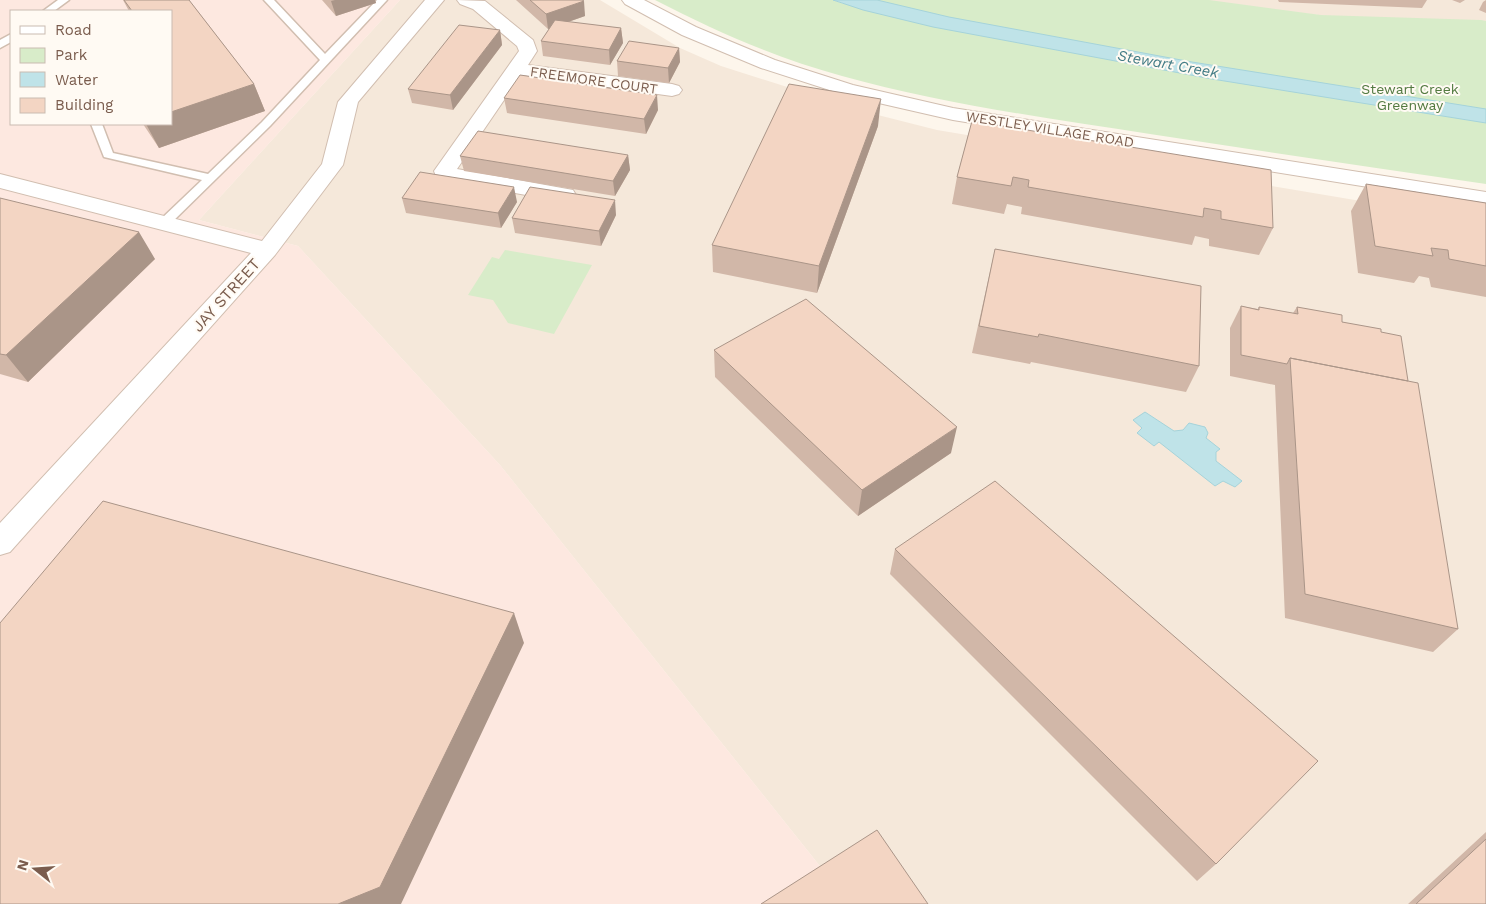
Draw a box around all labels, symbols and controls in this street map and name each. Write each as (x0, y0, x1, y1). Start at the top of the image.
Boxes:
legend (10, 10, 172, 125)
text: Road (55, 21, 92, 39)
text: Park (55, 46, 88, 64)
water label: Stewart Creek (1116, 46, 1221, 82)
street label: FREEMORE COURT (529, 63, 659, 97)
text: Water (55, 71, 98, 89)
park label: Stewart Creek Greenway (1361, 81, 1459, 113)
text: Building (55, 96, 113, 114)
street label: WESTLEY VILLAGE ROAD (965, 108, 1135, 150)
street label: JAY STREET (188, 254, 264, 336)
north arrow (10, 844, 60, 894)
text: N (13, 858, 32, 872)

